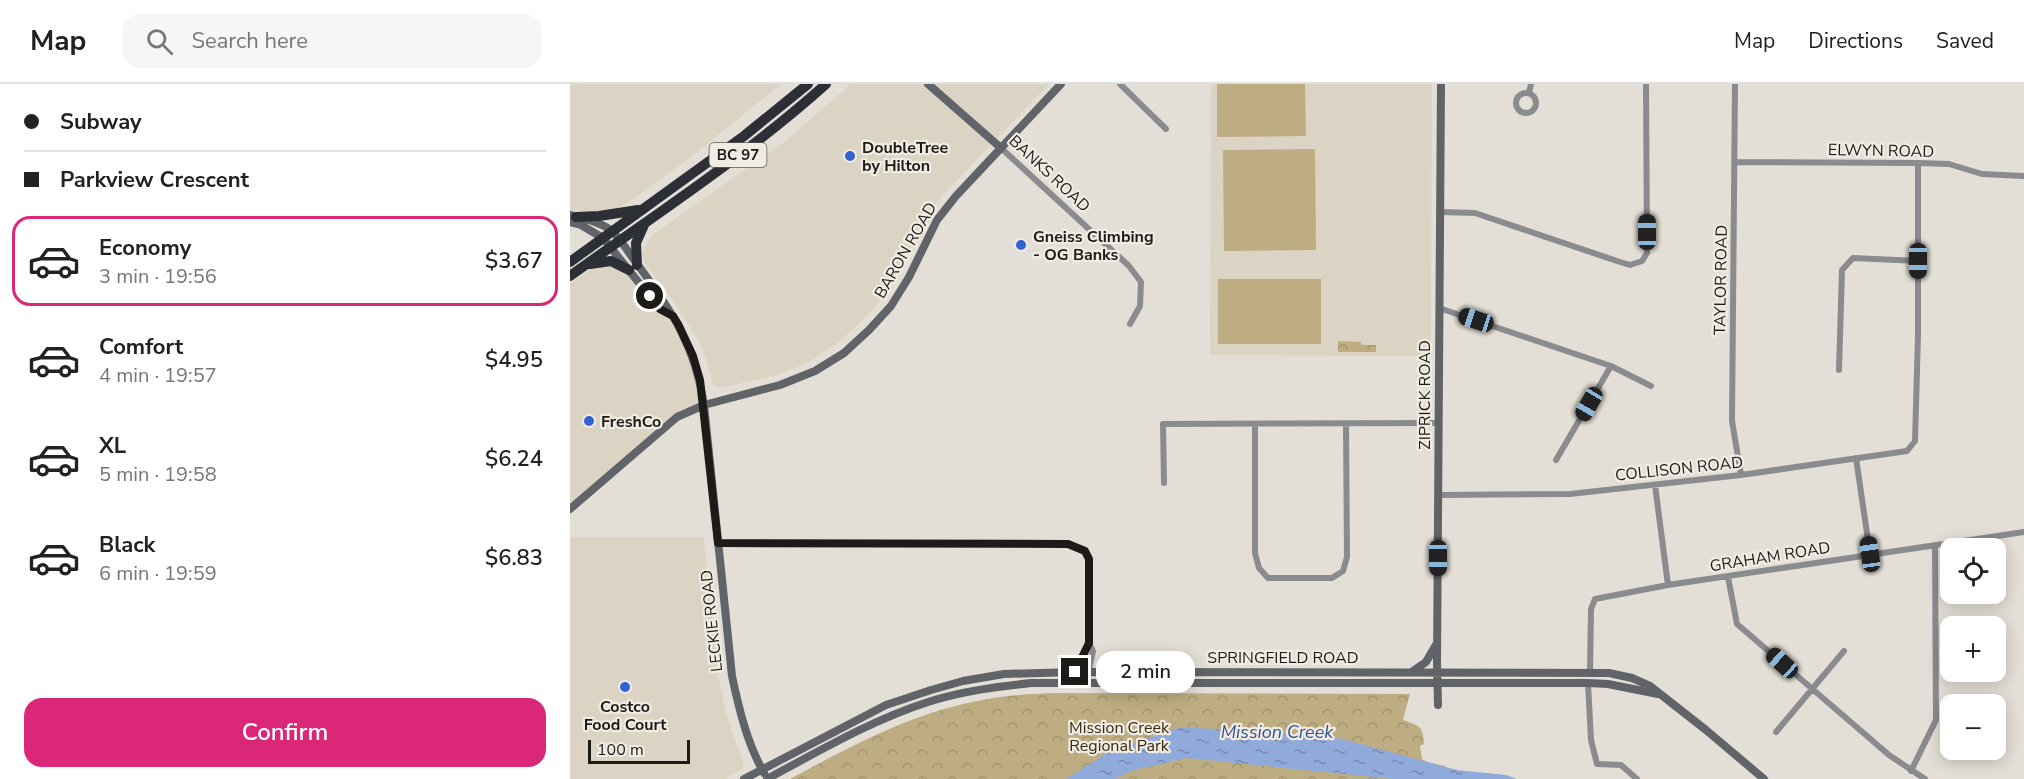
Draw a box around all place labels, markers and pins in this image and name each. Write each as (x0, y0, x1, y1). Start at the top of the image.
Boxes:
place label: DoubleTree by Hilton (862, 137, 948, 177)
marker: DoubleTree by Hilton (843, 149, 857, 163)
place label: Gneiss Climbing - OG Banks (1033, 226, 1154, 266)
marker: Gneiss Climbing - OG Banks (1014, 238, 1028, 252)
place label: FreshCo (601, 411, 661, 433)
marker: FreshCo (582, 414, 596, 428)
marker: Costco Food Court (618, 680, 632, 694)
place label: Costco Food Court (584, 696, 667, 736)

